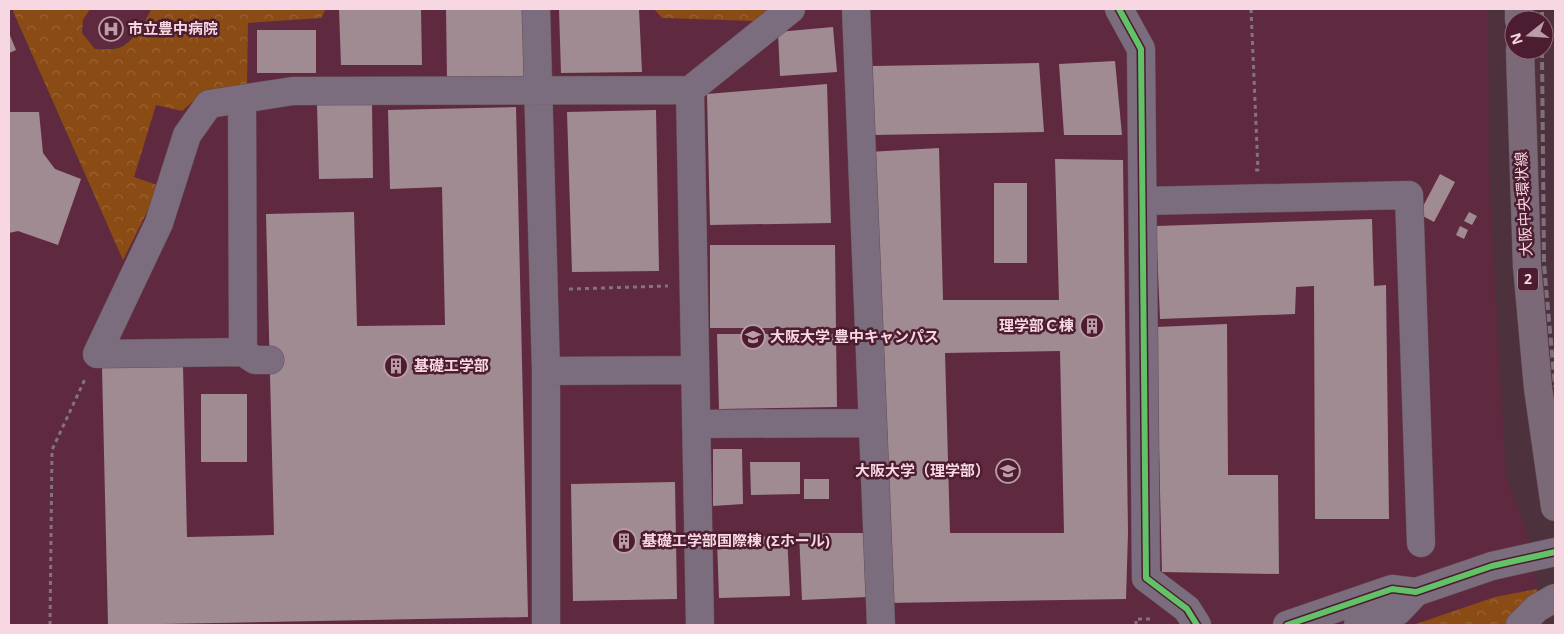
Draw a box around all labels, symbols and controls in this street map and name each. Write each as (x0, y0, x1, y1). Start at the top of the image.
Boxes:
north arrow (1504, 10, 1554, 60)
hospital icon: 市立豊中病院 (98, 16, 124, 42)
place label: 市立豊中病院 (128, 18, 218, 38)
text: N (1505, 31, 1527, 47)
street label: 大阪中央環状線 (1510, 151, 1536, 257)
road number: 2 (1518, 268, 1538, 290)
building icon: 理学部Ｃ棟 (1079, 313, 1105, 339)
place label: 理学部Ｃ棟 (999, 315, 1074, 335)
school or university icon: 大阪大学 豊中キャンパス (740, 324, 766, 350)
place label: 大阪大学 豊中キャンパス (770, 326, 939, 346)
building icon: 基礎工学部 (383, 353, 409, 379)
place label: 基礎工学部 (414, 355, 489, 375)
school or university icon: 大阪大学（理学部） (995, 458, 1021, 484)
place label: 大阪大学（理学部） (855, 460, 990, 480)
building icon: 基礎工学部国際棟 (Σホール) (611, 528, 637, 554)
place label: 基礎工学部国際棟 (Σホール) (642, 530, 830, 550)

